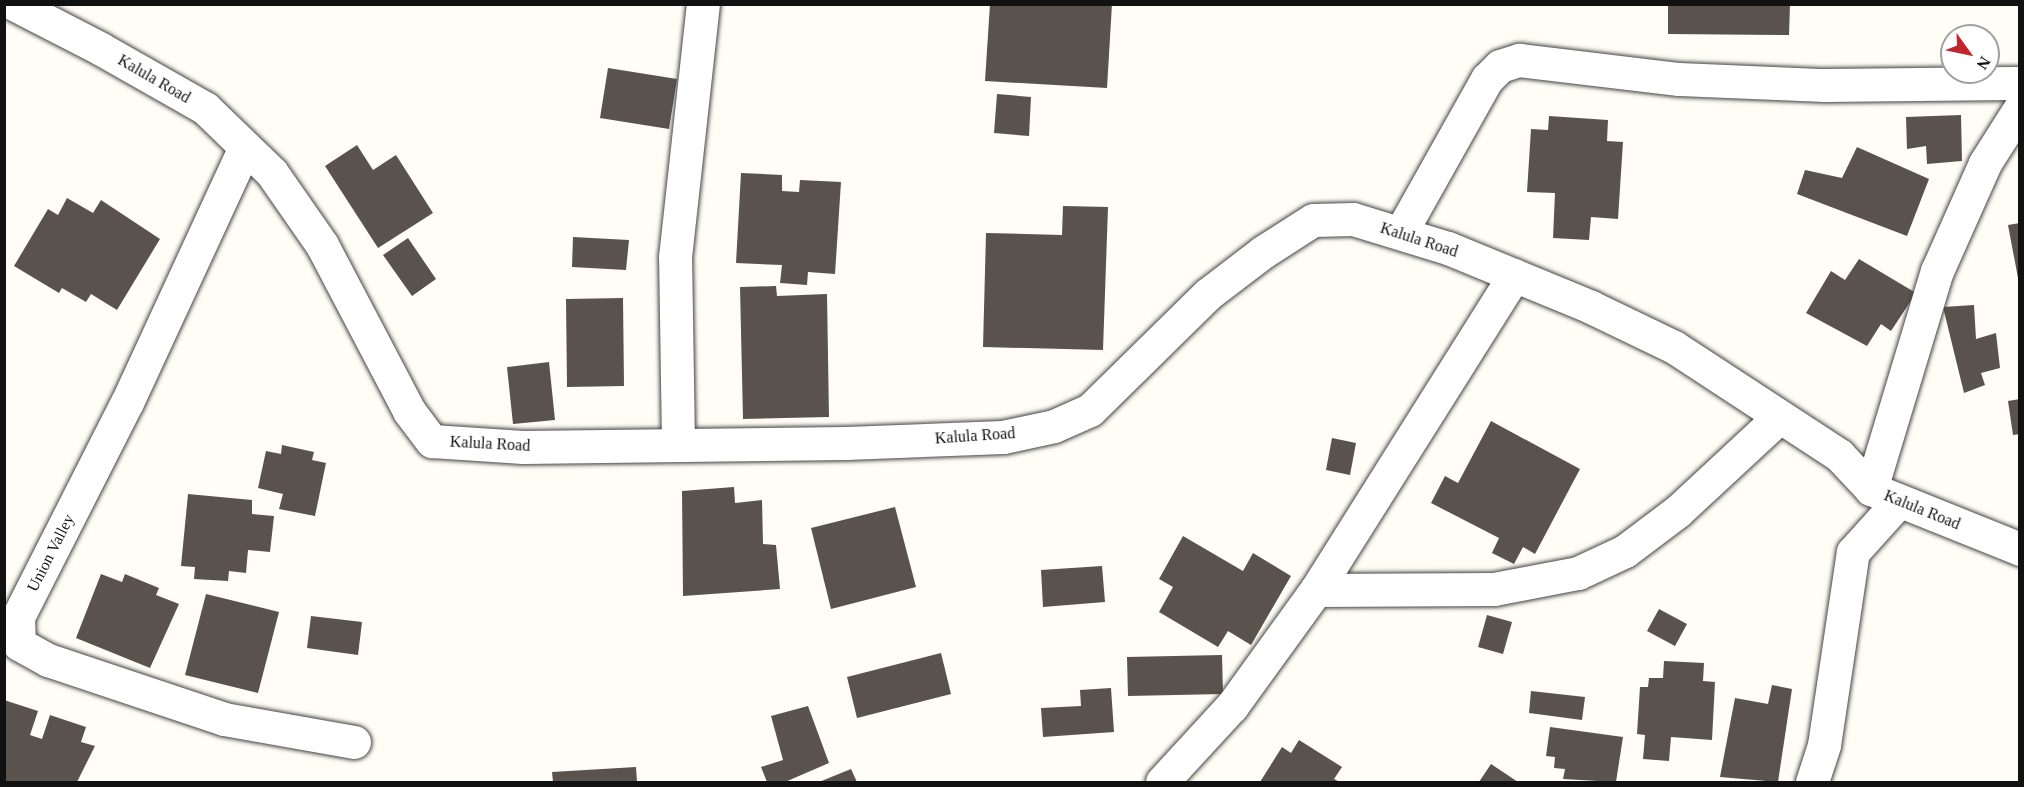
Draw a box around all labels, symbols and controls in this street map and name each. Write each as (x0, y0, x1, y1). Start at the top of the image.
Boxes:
north arrow (1940, 24, 2000, 84)
street label: Kalula Road (114, 51, 194, 107)
text: N (1974, 54, 1994, 72)
street label: Kalula Road (1378, 218, 1460, 262)
street label: Kalula Road (934, 424, 1016, 448)
street label: Kalula Road (449, 432, 531, 456)
street label: Kalula Road (1881, 486, 1963, 534)
street label: Union Valley (23, 511, 79, 595)

